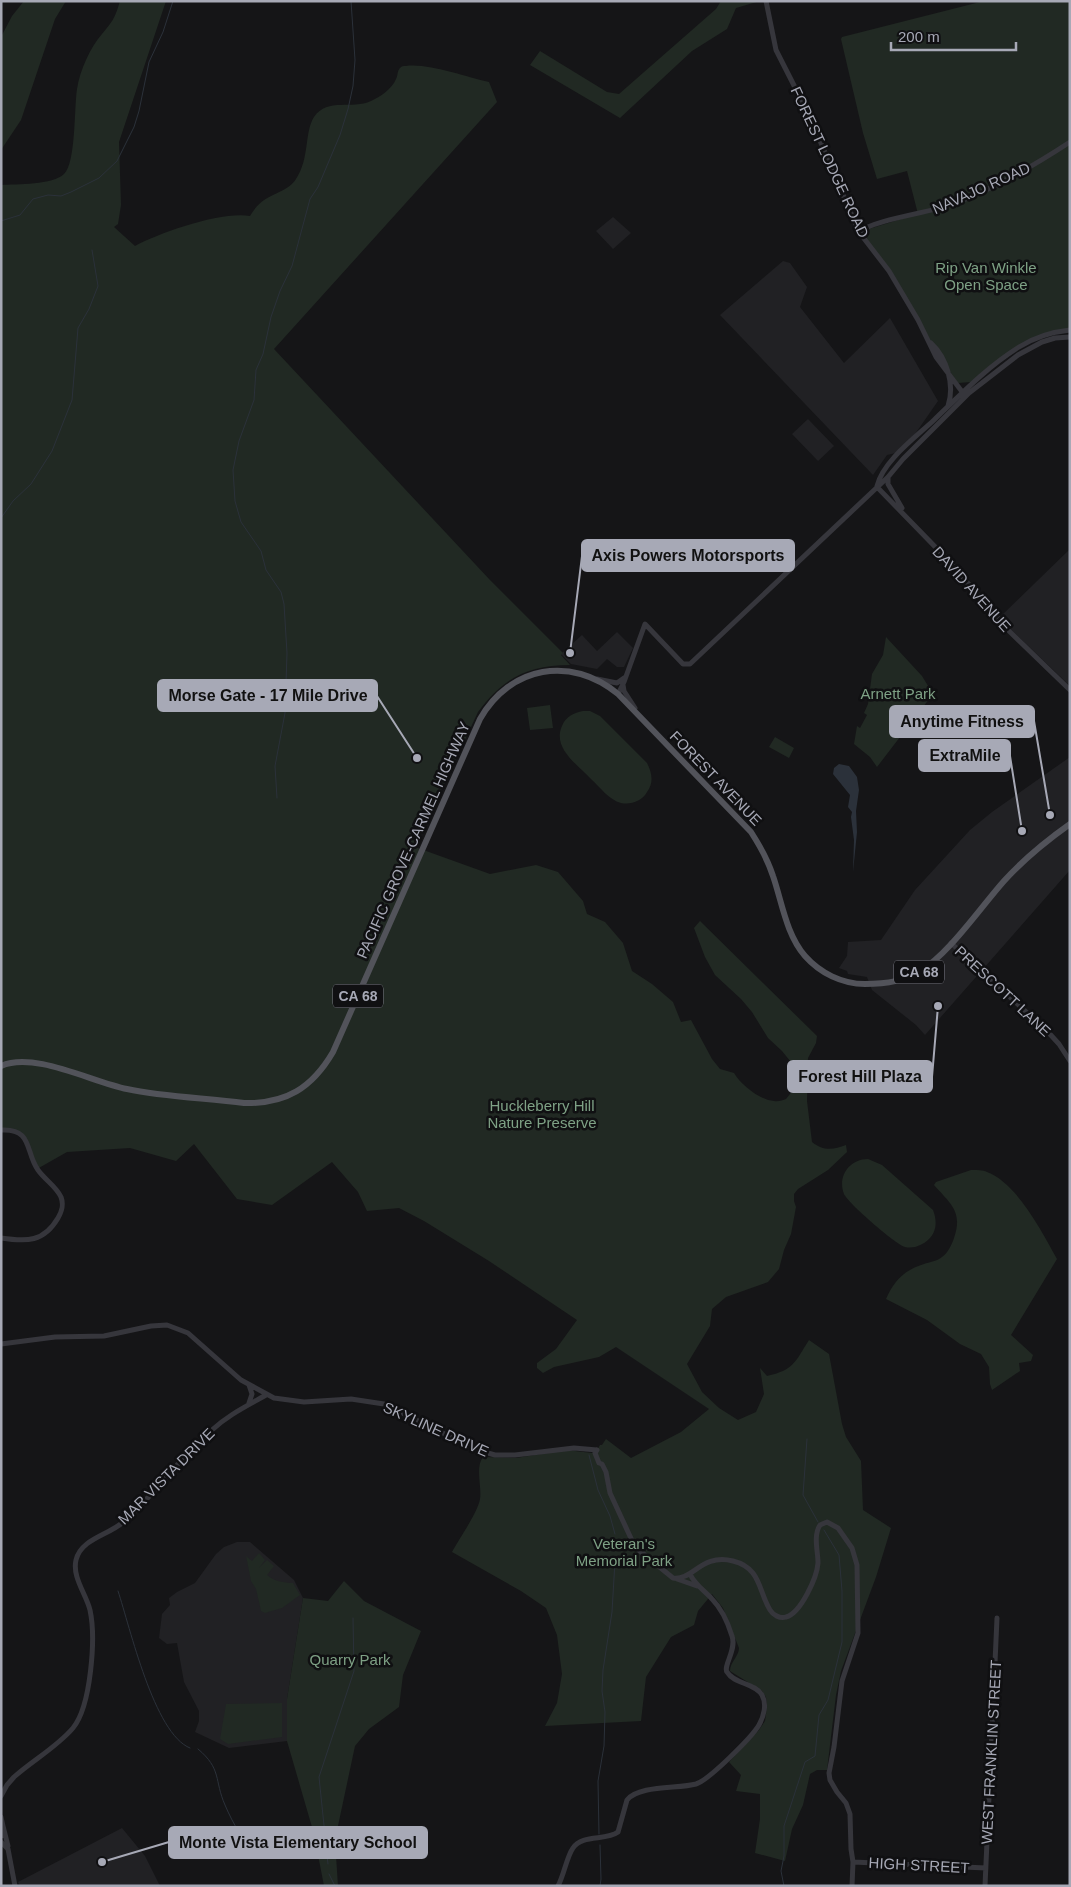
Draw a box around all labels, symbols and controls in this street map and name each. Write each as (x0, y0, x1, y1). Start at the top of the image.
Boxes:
scale bar (891, 20, 1016, 52)
text: 200 m (898, 28, 940, 45)
street label: FOREST LODGE ROAD (787, 84, 873, 240)
street label: NAVAJO ROAD (929, 159, 1033, 217)
park label: Rip Van Winkle Open Space (935, 259, 1037, 293)
callout: Axis Powers Motorsports (582, 540, 794, 571)
street label: DAVID AVENUE (929, 543, 1015, 635)
text: Axis Powers Motorsports (592, 547, 785, 564)
callout: Morse Gate - 17 Mile Drive (158, 680, 377, 711)
park label: Arnett Park (860, 685, 936, 702)
text: Morse Gate - 17 Mile Drive (168, 687, 368, 704)
callout: Anytime Fitness (890, 706, 1034, 737)
text: Anytime Fitness (900, 713, 1024, 730)
street label: PACIFIC GROVE-CARMEL HIGHWAY (353, 719, 473, 961)
street label: FOREST AVENUE (667, 727, 765, 829)
callout: ExtraMile (919, 740, 1010, 771)
text: ExtraMile (929, 747, 1001, 764)
street label: PRESCOTT LANE (952, 942, 1054, 1040)
road number: CA 68 (894, 960, 944, 984)
road number: CA 68 (333, 984, 383, 1008)
callout: Forest Hill Plaza (788, 1061, 932, 1092)
text: Forest Hill Plaza (798, 1068, 922, 1085)
park label: Huckleberry Hill Nature Preserve (487, 1097, 597, 1131)
street label: SKYLINE DRIVE (381, 1398, 491, 1460)
street label: MAR VISTA DRIVE (114, 1424, 218, 1528)
park label: Veteran's Memorial Park (576, 1535, 673, 1569)
park label: Quarry Park (310, 1651, 391, 1668)
street label: WEST FRANKLIN STREET (978, 1659, 1004, 1845)
callout: Monte Vista Elementary School (169, 1827, 427, 1858)
text: Monte Vista Elementary School (179, 1834, 417, 1851)
street label: HIGH STREET (868, 1854, 970, 1876)

